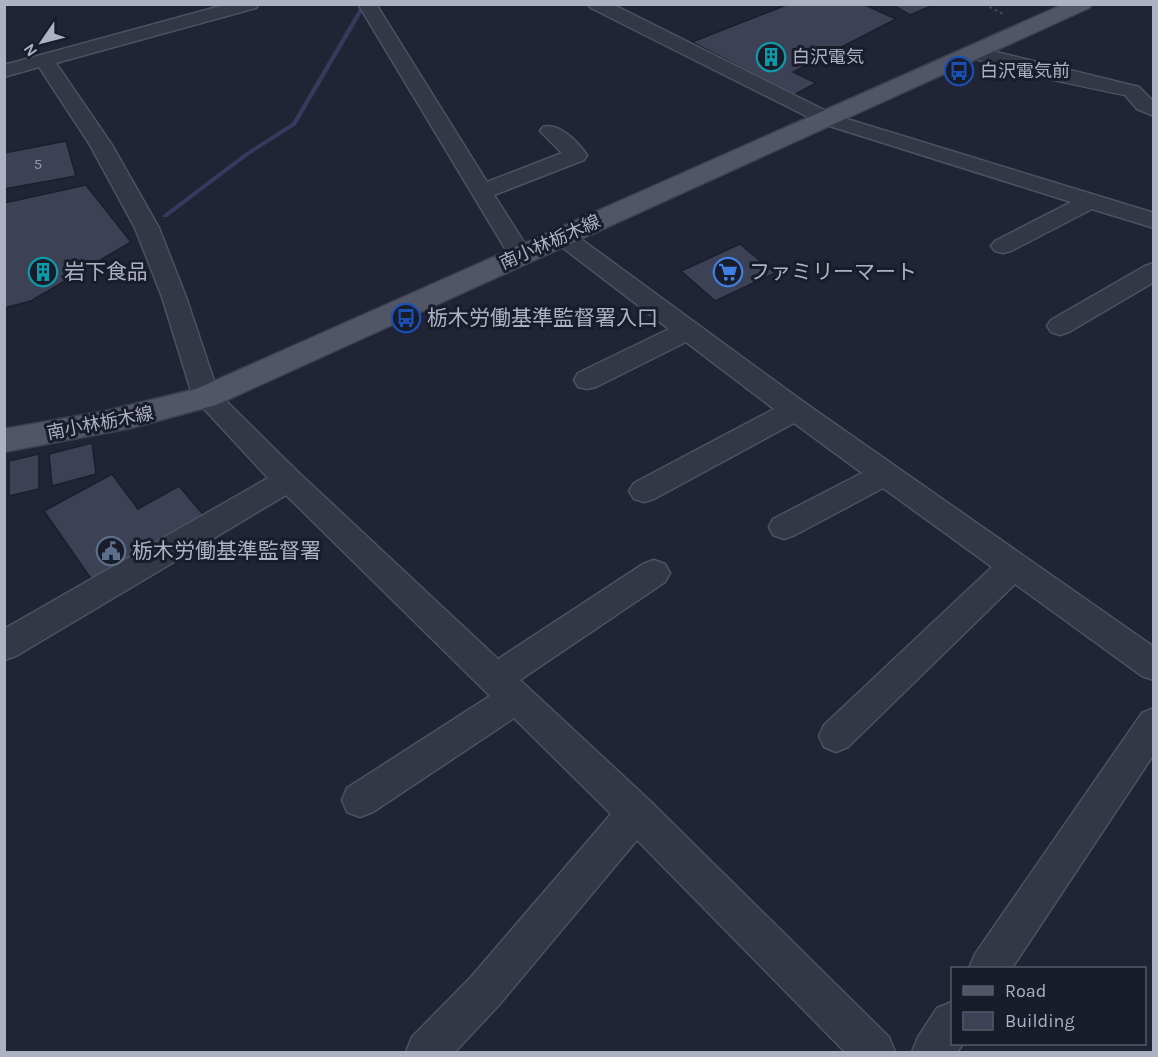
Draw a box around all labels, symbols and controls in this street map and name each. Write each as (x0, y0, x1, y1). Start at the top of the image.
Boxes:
north arrow (12, 12, 72, 72)
text: N (19, 40, 41, 60)
building icon: 白沢電気 (755, 41, 787, 73)
place label: 白沢電気 (792, 46, 864, 68)
bus stop icon: 白沢電気前 (943, 55, 975, 87)
place label: 白沢電気前 (980, 60, 1070, 82)
house number: 5 (34, 155, 42, 173)
street label: 南小林栃木線 (496, 210, 604, 274)
building icon: 岩下食品 (27, 256, 59, 288)
supermarket icon: ファミリーマート (712, 256, 744, 288)
place label: 岩下食品 (64, 260, 148, 284)
place label: ファミリーマート (749, 260, 917, 284)
bus stop icon: 栃木労働基準監督署入口 (390, 302, 422, 334)
place label: 栃木労働基準監督署入口 (427, 306, 658, 330)
street label: 南小林栃木線 (45, 402, 155, 444)
public building icon: 栃木労働基準監督署 (95, 535, 127, 567)
place label: 栃木労働基準監督署 (132, 539, 321, 563)
legend (951, 967, 1146, 1045)
text: Road (1005, 980, 1046, 1002)
text: Building (1005, 1010, 1075, 1032)

